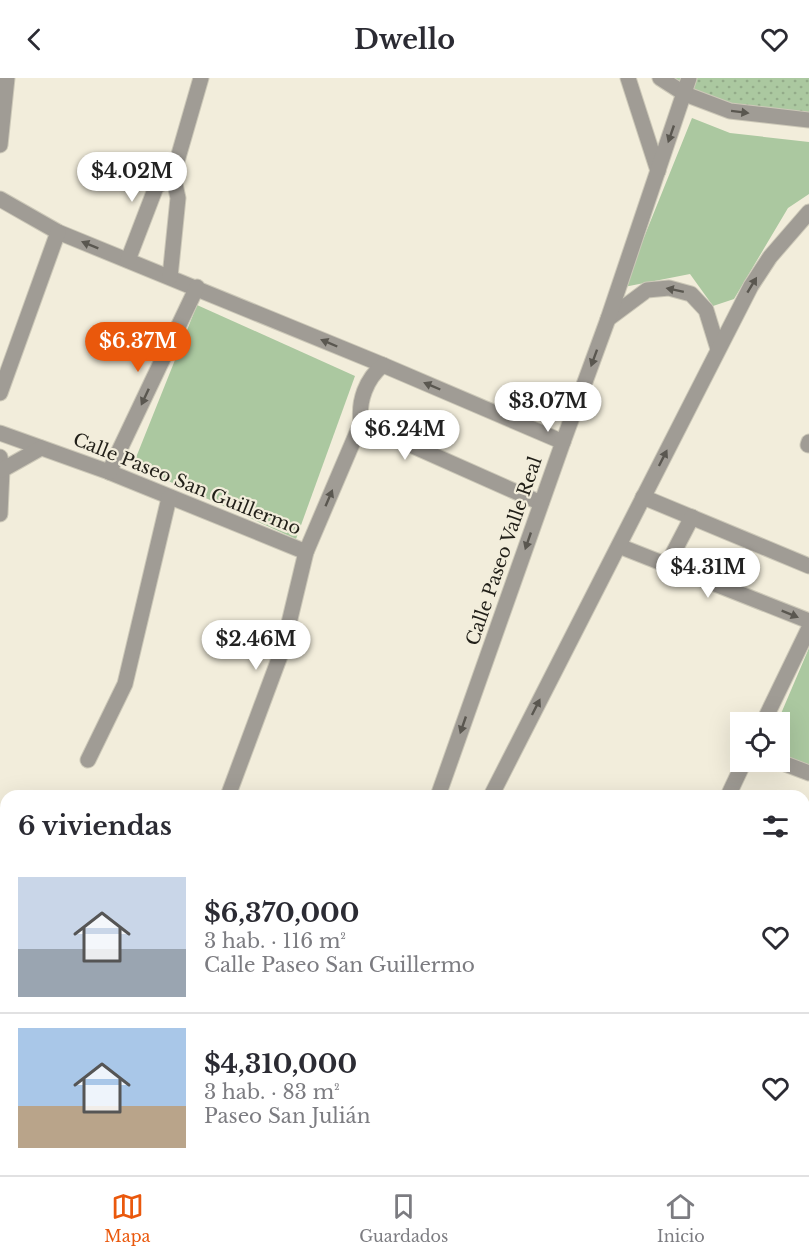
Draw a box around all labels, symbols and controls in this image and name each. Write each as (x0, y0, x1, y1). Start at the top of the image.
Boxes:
icon: back (18, 23, 51, 56)
text: Dwello (354, 23, 455, 56)
icon: heart (758, 23, 791, 56)
one-way arrow (731, 107, 750, 117)
one-way arrow (665, 125, 675, 143)
pin: $4.02M (83, 152, 181, 203)
text: $4.02M (91, 159, 173, 183)
one-way arrow (81, 240, 99, 249)
one-way arrow (747, 276, 757, 293)
one-way arrow (665, 285, 684, 294)
pin: $6.37M (89, 322, 187, 373)
text: $6.37M (99, 329, 177, 353)
one-way arrow (320, 338, 338, 347)
one-way arrow (588, 349, 598, 367)
one-way arrow (422, 381, 440, 391)
pin: $3.07M (499, 382, 597, 433)
one-way arrow (140, 389, 149, 406)
text: $3.07M (509, 389, 587, 413)
pin: $6.24M (356, 410, 454, 461)
text: $6.24M (365, 417, 445, 441)
street label: Calle Paseo San Guillermo (70, 428, 304, 540)
one-way arrow (658, 450, 667, 467)
street label: Calle Paseo Valle Real (461, 454, 547, 648)
one-way arrow (325, 489, 334, 507)
one-way arrow (522, 532, 532, 550)
pin: $4.31M (659, 548, 757, 599)
text: $4.31M (670, 555, 746, 579)
one-way arrow (782, 609, 800, 619)
pin: $2.46M (207, 620, 305, 671)
text: $2.46M (216, 627, 296, 651)
one-way arrow (531, 698, 541, 715)
map controls (730, 712, 790, 772)
button: locate (730, 712, 790, 772)
one-way arrow (458, 716, 468, 734)
text: 6 viviendas (18, 810, 172, 842)
icon: filters (759, 810, 792, 843)
text: $6,370,000 (204, 897, 359, 929)
icon: home (66, 901, 138, 973)
icon: heart (759, 921, 792, 954)
text: 3 hab. · 116 m² (204, 929, 346, 953)
text: Calle Paseo San Guillermo (204, 953, 475, 977)
text: $4,310,000 (204, 1048, 357, 1080)
icon: home (66, 1052, 138, 1124)
icon: heart (759, 1072, 792, 1105)
text: 3 hab. · 83 m² (204, 1080, 340, 1104)
text: Paseo San Julián (204, 1104, 370, 1128)
tab: Mapa (104, 1190, 150, 1246)
tab: Guardados (359, 1190, 448, 1246)
tab: Inicio (657, 1190, 705, 1246)

